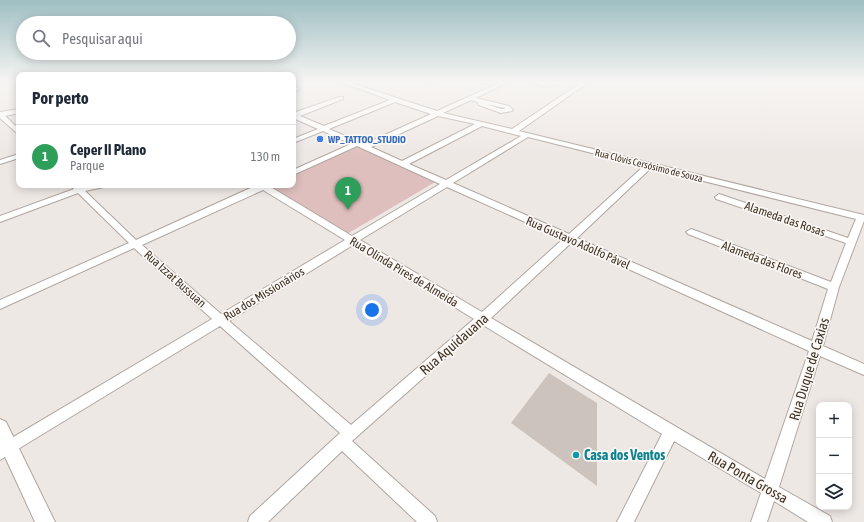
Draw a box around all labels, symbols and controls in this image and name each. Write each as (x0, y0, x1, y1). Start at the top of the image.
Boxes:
search box (16, 16, 296, 60)
icon: search (30, 27, 52, 49)
text: Pesquisar aqui (62, 30, 143, 47)
text: Por perto (32, 88, 89, 108)
marker: WP_TATTOO_STUDIO (315, 134, 325, 144)
place label: WP_TATTOO_STUDIO (327, 134, 406, 145)
text: Ceper II Plano (70, 141, 146, 158)
street label: Rua Clóvis Cersósimo de Souza (594, 147, 704, 184)
text: 1 (42, 149, 48, 164)
text: 130 m (251, 149, 280, 164)
text: Parque (70, 158, 104, 173)
pin: 1 (335, 177, 361, 210)
street label: Alameda das Rosas (743, 199, 827, 239)
street label: Rua Gustavo Adolfo Pável (524, 214, 633, 273)
street label: Rua Olinda Pires de Almeida (347, 234, 461, 310)
street label: Alameda das Flores (720, 238, 804, 282)
street label: Rua Izzat Bussuan (141, 248, 209, 310)
street label: Rua dos Missionários (221, 264, 307, 324)
your location (362, 300, 382, 320)
street label: Rua Aquidauana (417, 310, 491, 378)
street label: Rua Duque de Caxias (786, 316, 832, 422)
map controls (816, 402, 852, 510)
button: + (816, 402, 852, 438)
button: − (816, 438, 852, 474)
place label: Casa dos Ventos (584, 447, 665, 463)
street label: Rua Ponta Grossa (705, 448, 791, 506)
marker: Casa dos Ventos (571, 450, 581, 460)
button: layers (816, 474, 852, 510)

